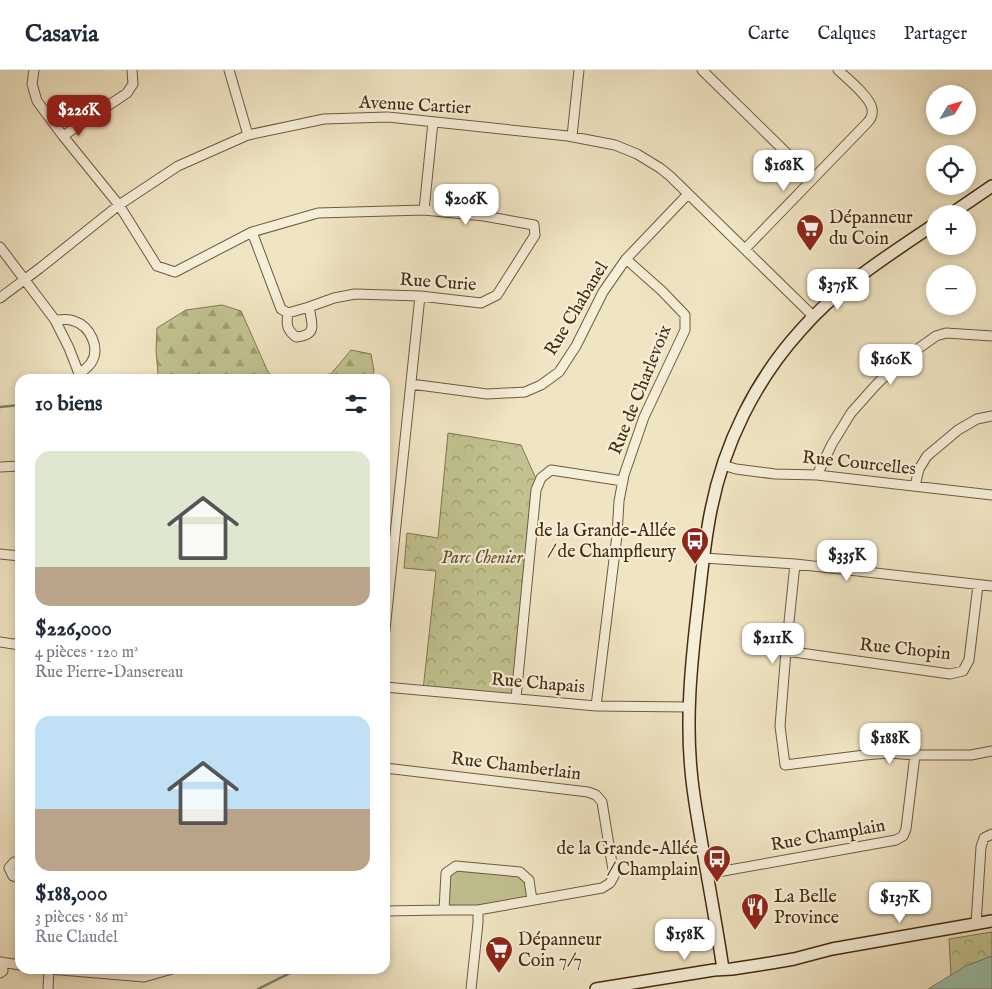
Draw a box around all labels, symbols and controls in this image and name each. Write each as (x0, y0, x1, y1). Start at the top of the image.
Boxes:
text: Casavia (25, 19, 99, 50)
text: Carte (748, 23, 789, 46)
text: Calques (817, 23, 876, 46)
text: Partager (904, 23, 967, 46)
north arrow (926, 85, 976, 135)
map controls (926, 85, 976, 315)
street label: Avenue Cartier (357, 92, 472, 120)
pin: $226K (44, 94, 114, 137)
text: $226K (58, 101, 100, 121)
button: locate (926, 145, 976, 195)
pin: $168K (749, 150, 819, 192)
text: $168K (764, 156, 804, 176)
pin: $206K (431, 184, 501, 226)
text: $206K (445, 190, 487, 210)
button: + (926, 205, 976, 255)
place label: Dépanneur du Coin (829, 207, 913, 251)
supermarket icon: Dépanneur du Coin (795, 213, 825, 252)
street label: Rue Chabanel (540, 258, 614, 360)
button: − (926, 265, 976, 315)
pin: $375K (803, 268, 873, 311)
street label: Rue Curie (399, 269, 477, 297)
text: $375K (818, 275, 858, 295)
street label: Rue de Charlevoix (605, 322, 678, 458)
pin: $160K (856, 344, 926, 386)
text: $160K (871, 350, 912, 370)
icon: filters (342, 390, 370, 418)
text: 10 biens (35, 391, 103, 418)
street label: Rue Courcelles (801, 447, 917, 481)
icon: home (158, 483, 248, 573)
place label: de la Grande-Allée / de Champfleury (535, 520, 676, 564)
bus stop icon: de la Grande-Allée / de Champfleury (680, 526, 710, 565)
pin: $335K (812, 540, 882, 582)
text: $335K (828, 546, 866, 566)
park label: Parc Chenier (441, 547, 524, 570)
text: $226,000 (35, 616, 112, 643)
pin: $211K (738, 622, 808, 665)
text: $211K (753, 629, 793, 649)
street label: Rue Chopin (858, 634, 952, 666)
text: 4 pièces · 120 m² (35, 643, 139, 663)
text: Rue Pierre-Dansereau (35, 663, 183, 683)
street label: Rue Chapais (490, 668, 586, 700)
pin: $188K (855, 722, 925, 765)
text: $188K (871, 729, 909, 749)
icon: home (158, 748, 248, 838)
street label: Rue Chamberlain (450, 748, 583, 786)
street label: Rue Champlain (769, 815, 888, 857)
place label: de la Grande-Allée / Champlain (557, 838, 698, 882)
bus stop icon: de la Grande-Allée / Champlain (702, 844, 732, 883)
text: $188,000 (35, 881, 107, 908)
pin: $137K (865, 882, 935, 924)
place label: La Belle Province (774, 886, 839, 930)
text: $137K (880, 888, 920, 908)
restaurant icon: La Belle Province (740, 892, 770, 931)
text: 3 pièces · 86 m² (35, 908, 128, 928)
pin: $158K (650, 918, 720, 961)
text: $158K (666, 925, 704, 945)
text: Rue Claudel (35, 928, 118, 948)
place label: Dépanneur Coin 7/7 (518, 929, 602, 973)
supermarket icon: Dépanneur Coin 7/7 (484, 935, 514, 974)

